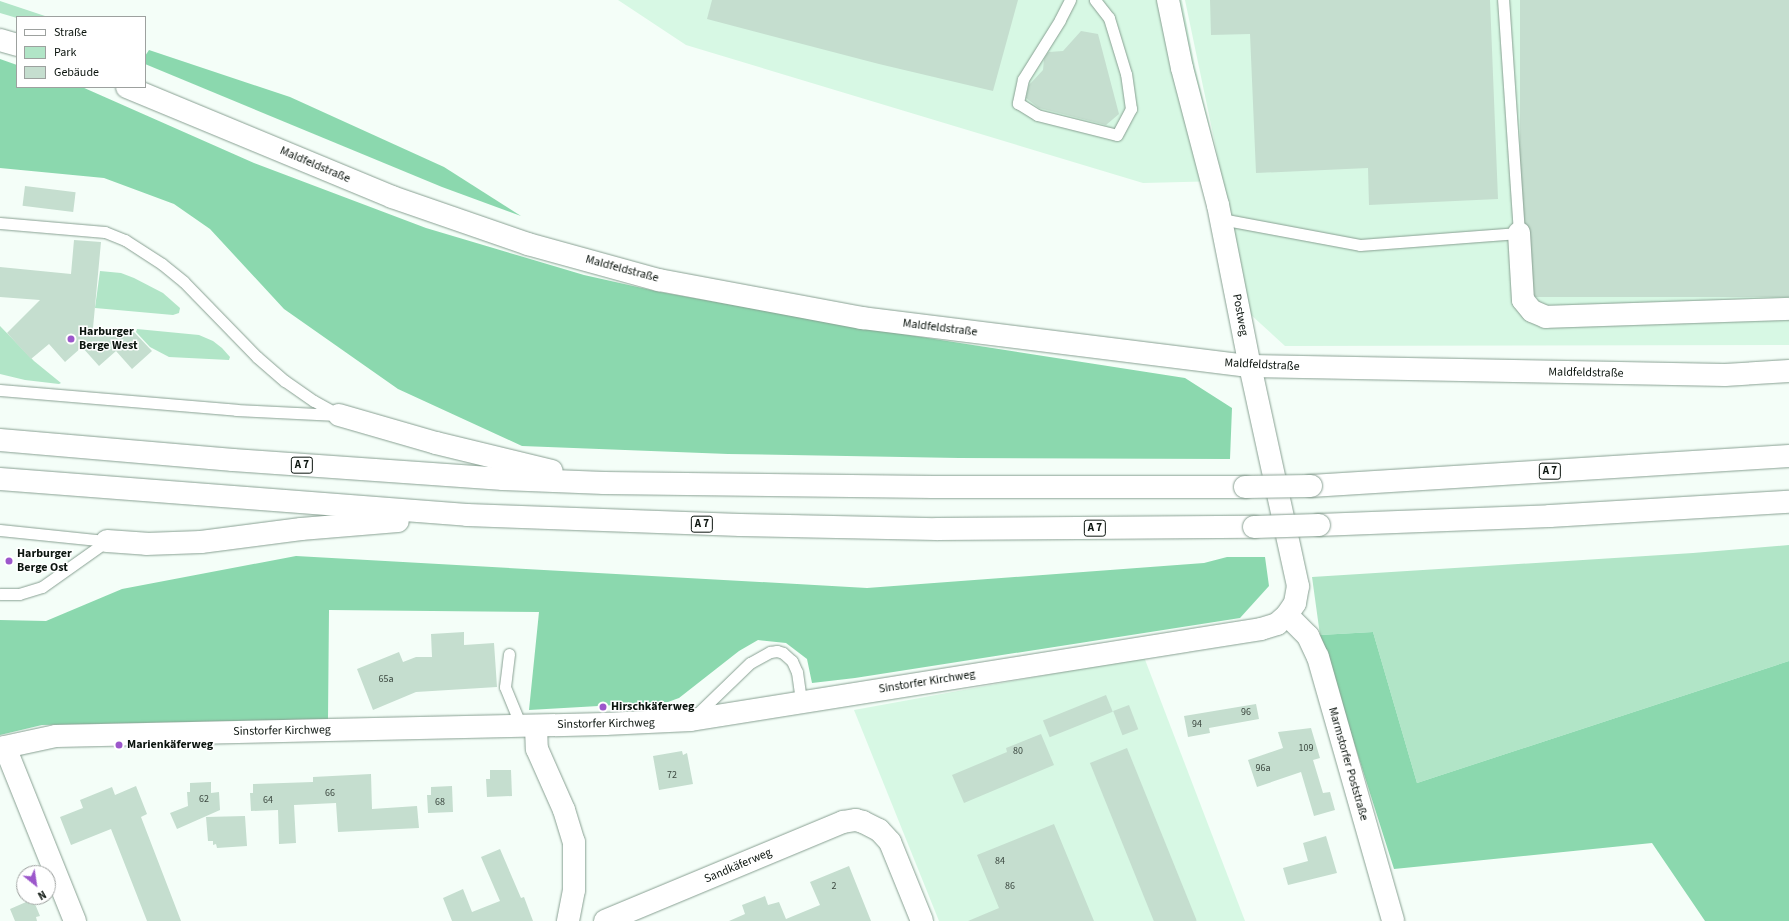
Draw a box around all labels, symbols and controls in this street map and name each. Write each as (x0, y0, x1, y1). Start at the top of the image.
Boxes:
legend (16, 16, 146, 88)
text: Straße (54, 24, 87, 41)
text: Park (54, 44, 76, 61)
text: Gebäude (54, 64, 99, 81)
street label: Maldfeldstraße (278, 144, 352, 186)
street label: Maldfeldstraße (584, 252, 660, 286)
street label: Postweg (1229, 293, 1251, 337)
street label: Maldfeldstraße (902, 316, 978, 340)
place label: Harburger Berge West (79, 325, 138, 353)
marker: Harburger Berge West (66, 334, 76, 344)
street label: Maldfeldstraße (1224, 356, 1300, 374)
street label: Maldfeldstraße (1548, 365, 1624, 381)
road number: A 7 (290, 456, 314, 474)
road number: A 7 (1538, 462, 1562, 480)
road number: A 7 (690, 515, 714, 533)
road number: A 7 (1083, 519, 1107, 537)
place label: Harburger Berge Ost (17, 547, 72, 575)
marker: Harburger Berge Ost (4, 556, 14, 566)
street label: Sinstorfer Kirchweg (878, 667, 976, 697)
house number: 65a (379, 674, 393, 686)
place label: Hirschkäferweg (611, 700, 694, 714)
marker: Hirschkäferweg (598, 702, 608, 712)
street label: Marmstorfer Poststraße (1325, 706, 1371, 822)
house number: 96 (1241, 707, 1251, 719)
street label: Sinstorfer Kirchweg (557, 716, 655, 732)
house number: 94 (1192, 719, 1202, 731)
street label: Sinstorfer Kirchweg (233, 723, 331, 739)
place label: Marienkäferweg (127, 738, 213, 752)
marker: Marienkäferweg (114, 740, 124, 750)
house number: 109 (1299, 743, 1313, 755)
house number: 80 (1013, 746, 1023, 758)
house number: 96a (1256, 763, 1270, 775)
house number: 72 (667, 770, 677, 782)
house number: 66 (325, 788, 335, 800)
house number: 62 (199, 794, 209, 806)
house number: 64 (263, 795, 273, 807)
house number: 68 (435, 797, 445, 809)
street label: Sandkäferweg (702, 845, 774, 887)
house number: 84 (995, 856, 1005, 868)
north arrow (16, 865, 56, 905)
house number: 2 (832, 881, 836, 893)
house number: 86 (1005, 881, 1015, 893)
text: N (35, 887, 49, 903)

